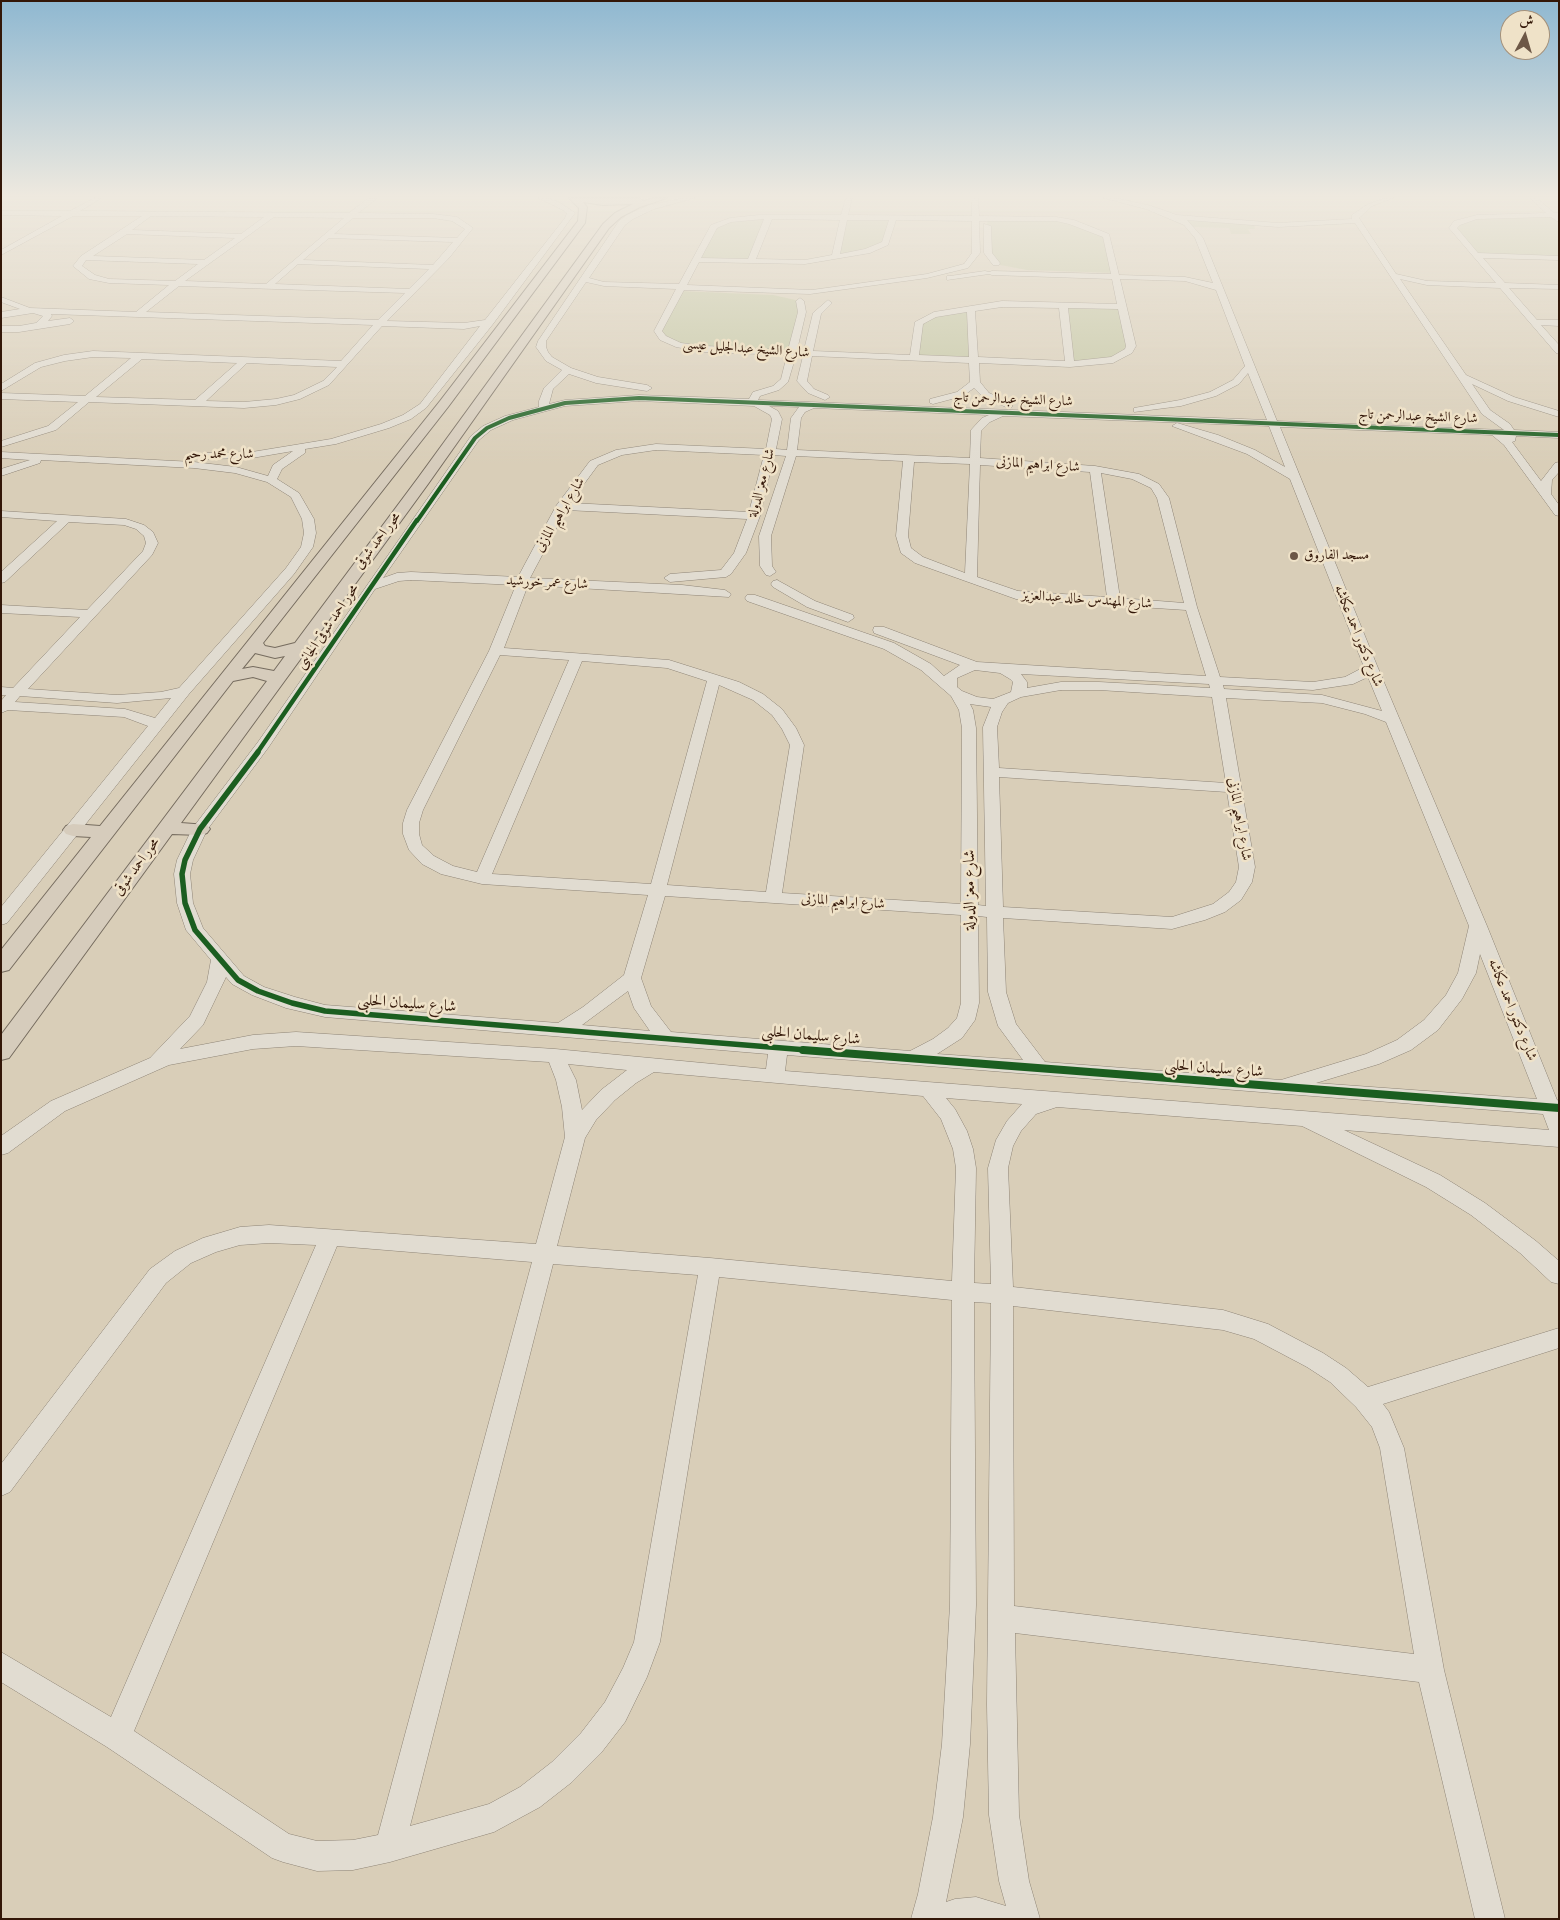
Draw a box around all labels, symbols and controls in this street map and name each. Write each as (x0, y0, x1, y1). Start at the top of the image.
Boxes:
north arrow (1500, 10, 1550, 60)
text: ش (1519, 11, 1534, 31)
street label: شارع الشيخ عبدالجليل عيسى (682, 336, 810, 362)
street label: شارع الشيخ عبدالرحمن تاج (953, 390, 1073, 410)
street label: شارع الشيخ عبدالرحمن تاج (1358, 407, 1478, 427)
street label: شارع محمد رحيم (184, 447, 254, 463)
street label: شارع معز الدولة (745, 447, 779, 519)
street label: شارع ابراهيم المازنى (995, 454, 1081, 476)
street label: شارع ابراهيم المازنى (531, 475, 589, 555)
street label: محور احمد شوقى (351, 509, 405, 573)
place label: مسجد الفاروق (1304, 548, 1369, 564)
marker: مسجد الفاروق (1288, 550, 1300, 562)
street label: شارع عمر خورشيد (505, 572, 589, 594)
street label: محور احمد شوقى الجانبى (293, 581, 363, 673)
street label: شارع دكتور احمد عكاشه (1330, 583, 1386, 689)
street label: شارع المهندس خالد عبدالعزيز (1021, 587, 1153, 613)
street label: شارع ابراهيم المازنى (1223, 776, 1255, 862)
street label: محور احمد شوقى (110, 835, 164, 899)
street label: شارع معز الدولة (960, 850, 980, 930)
street label: شارع ابراهيم المازنى (800, 891, 886, 913)
street label: شارع دكتور احمد عكاشه (1484, 957, 1540, 1063)
street label: شارع سليمان الحلبى (357, 991, 457, 1017)
street label: شارع سليمان الحلبى (761, 1022, 861, 1050)
street label: شارع سليمان الحلبى (1164, 1056, 1264, 1082)

